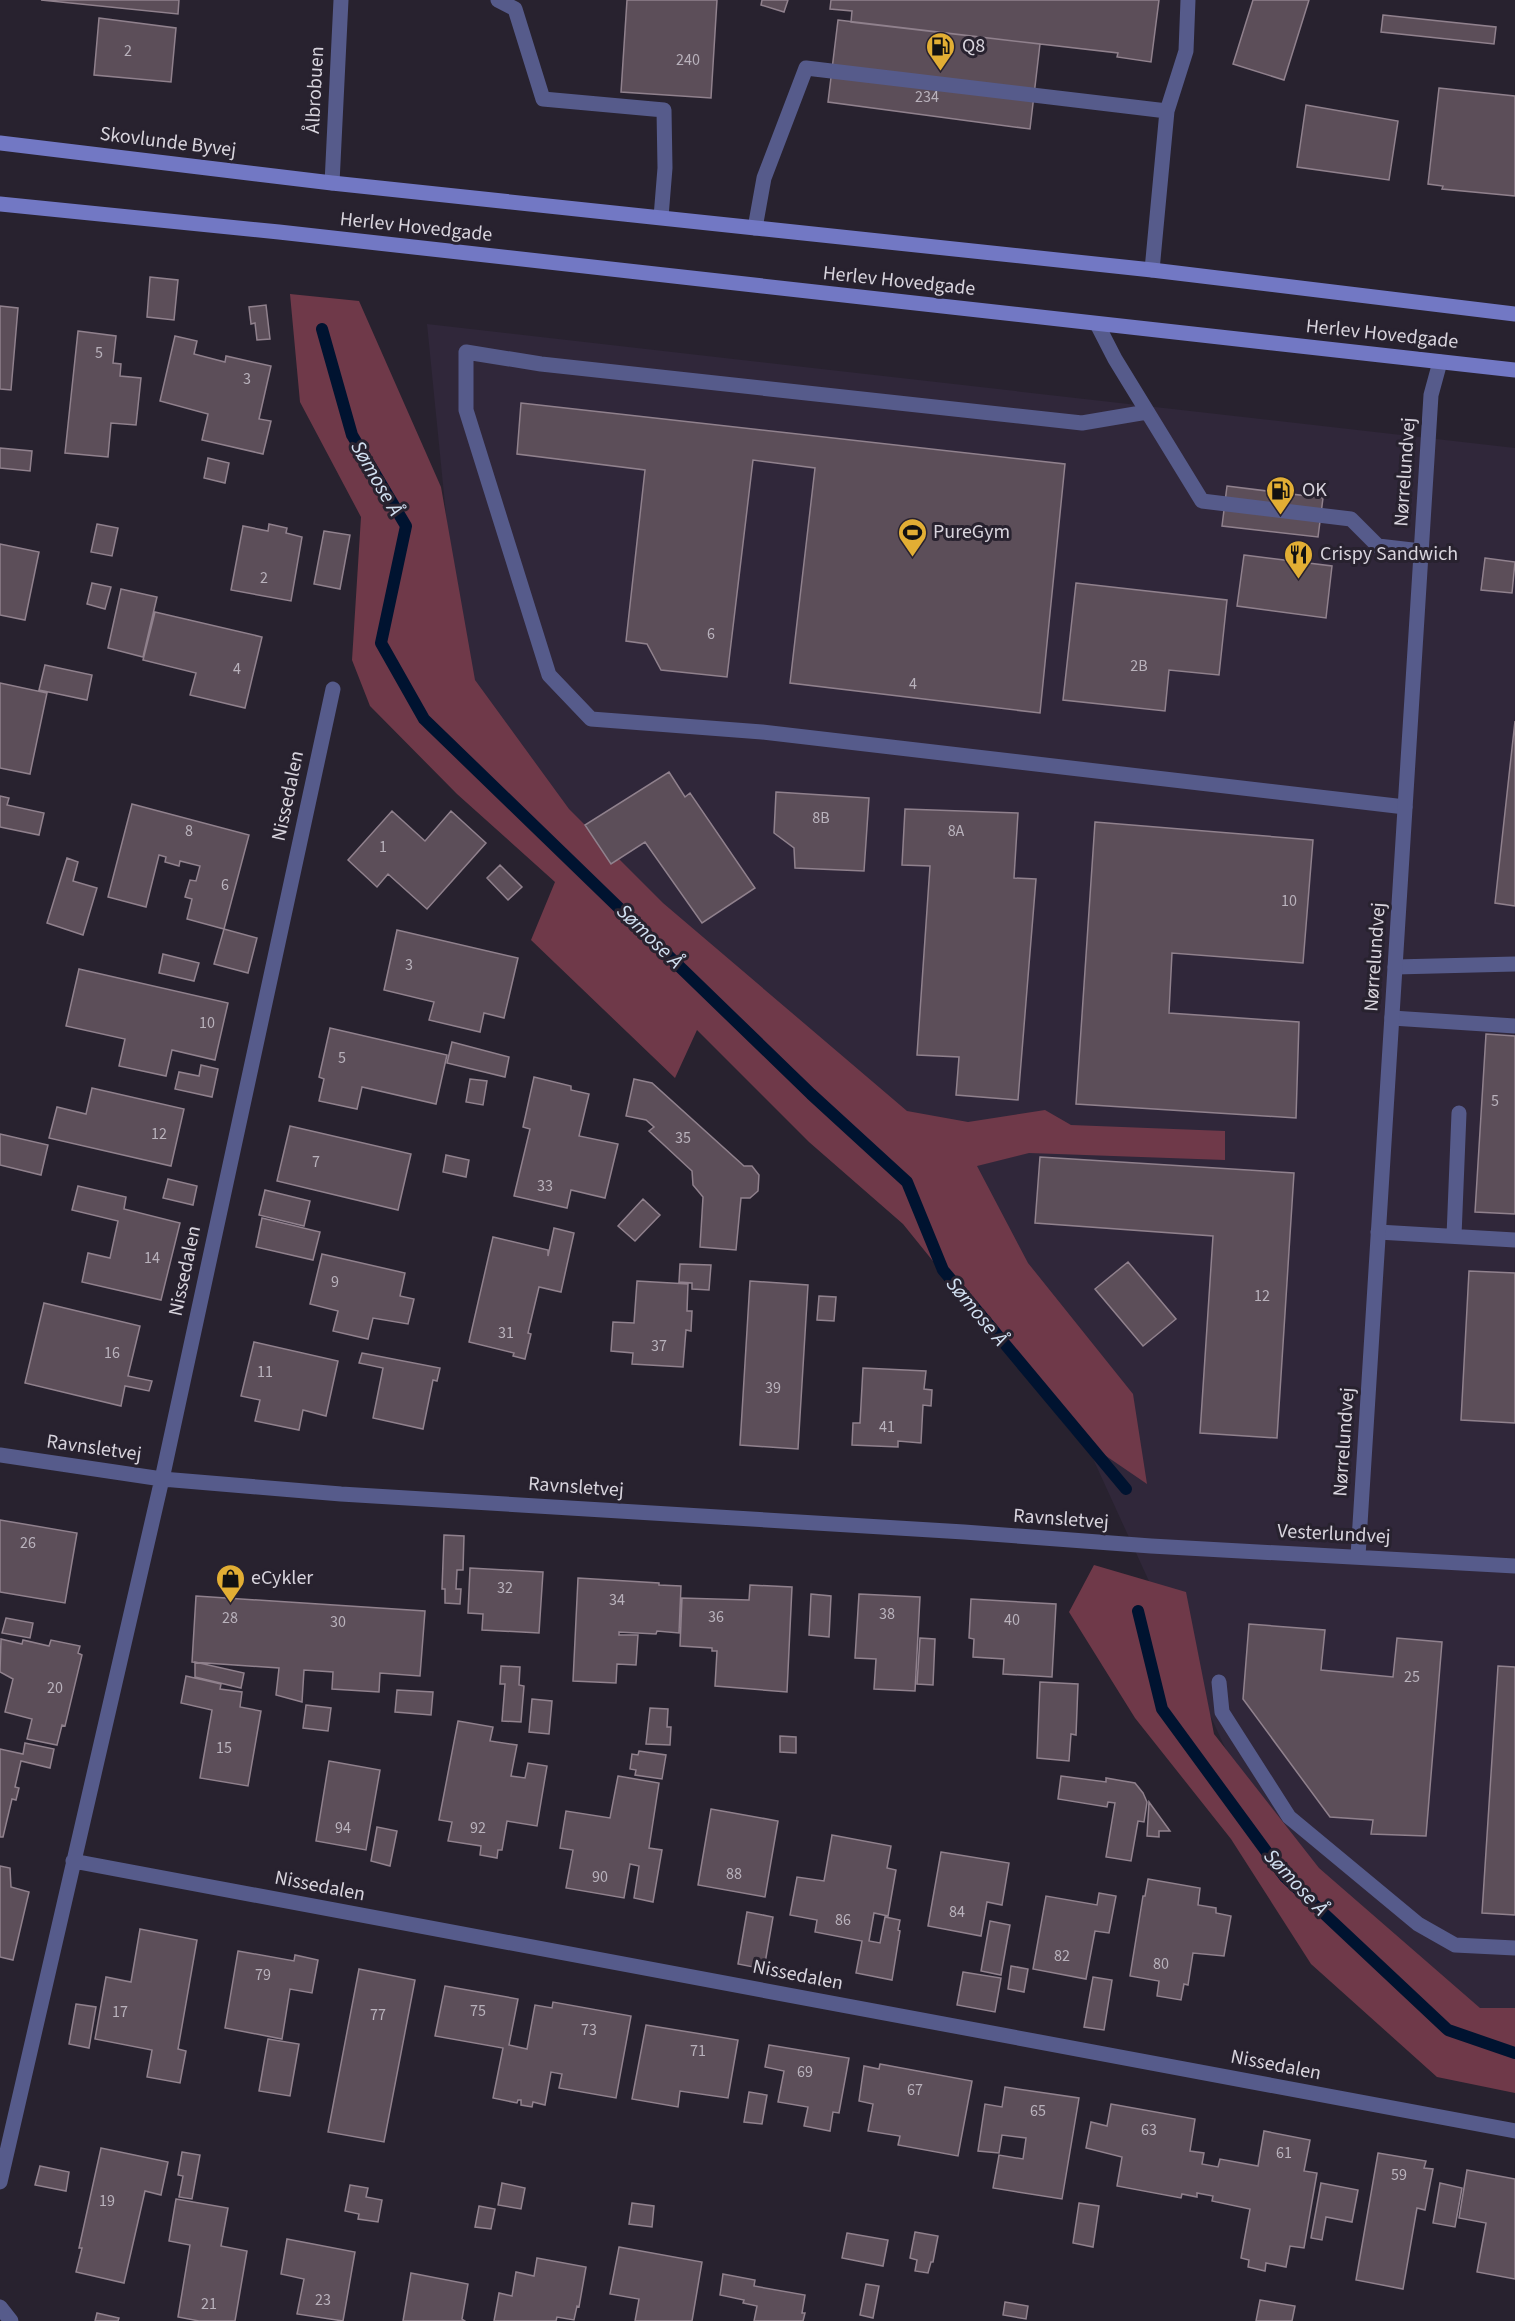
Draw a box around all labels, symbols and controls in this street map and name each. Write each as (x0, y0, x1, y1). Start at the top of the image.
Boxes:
fuel station icon: Q8 (925, 30, 957, 72)
place label: Q8 (962, 32, 985, 60)
house number: 2 (124, 40, 132, 62)
street label: Ålbrobuen (299, 46, 331, 134)
house number: 240 (676, 49, 700, 71)
house number: 234 (915, 86, 939, 108)
street label: Skovlunde Byvej (98, 120, 238, 164)
street label: Herlev Hovedgade (338, 205, 494, 249)
street label: Herlev Hovedgade (821, 259, 977, 303)
street label: Herlev Hovedgade (1304, 312, 1460, 356)
house number: 5 (95, 342, 103, 364)
house number: 3 (243, 368, 251, 390)
street label: Nørrelundvej (1387, 416, 1423, 528)
water label: Sømose Å (343, 435, 411, 521)
fuel station icon: OK (1265, 474, 1297, 516)
place label: OK (1302, 476, 1327, 504)
sports icon: PureGym (896, 516, 928, 558)
place label: PureGym (933, 518, 1010, 546)
restaurant icon: Crispy Sandwich (1283, 538, 1315, 580)
place label: Crispy Sandwich (1320, 540, 1458, 568)
house number: 2 (260, 567, 268, 589)
house number: 6 (707, 623, 715, 645)
house number: 2B (1130, 655, 1148, 677)
house number: 4 (233, 658, 241, 680)
house number: 4 (909, 673, 917, 695)
street label: Nissedalen (265, 748, 311, 844)
house number: 8B (812, 807, 830, 829)
house number: 8 (185, 820, 193, 842)
house number: 8A (948, 820, 965, 842)
house number: 1 (379, 836, 387, 858)
house number: 6 (221, 874, 229, 896)
house number: 10 (1281, 890, 1297, 912)
water label: Sømose Å (610, 897, 690, 975)
street label: Nørrelundvej (1357, 901, 1393, 1013)
house number: 3 (405, 954, 413, 976)
house number: 10 (199, 1012, 215, 1034)
house number: 5 (338, 1047, 346, 1069)
house number: 5 (1491, 1090, 1499, 1112)
house number: 12 (151, 1123, 167, 1145)
house number: 35 (675, 1127, 691, 1149)
house number: 7 (312, 1151, 320, 1173)
house number: 33 (537, 1175, 553, 1197)
street label: Nissedalen (162, 1223, 208, 1319)
house number: 14 (144, 1247, 160, 1269)
water label: Sømose Å (939, 1270, 1015, 1352)
house number: 9 (331, 1271, 339, 1293)
house number: 12 (1254, 1285, 1270, 1307)
house number: 31 (498, 1322, 514, 1344)
house number: 37 (651, 1335, 667, 1357)
house number: 16 (104, 1342, 120, 1364)
house number: 11 (257, 1361, 273, 1383)
house number: 39 (765, 1377, 781, 1399)
street label: Nørrelundvej (1326, 1386, 1362, 1498)
house number: 41 (879, 1416, 895, 1438)
street label: Ravnsletvej (45, 1427, 143, 1469)
street label: Ravnsletvej (527, 1470, 625, 1504)
street label: Ravnsletvej (1012, 1502, 1110, 1536)
street label: Vesterlundvej (1277, 1517, 1391, 1551)
house number: 26 (20, 1532, 36, 1554)
shop icon: eCykler (214, 1562, 246, 1604)
place label: eCykler (251, 1564, 313, 1592)
house number: 32 (497, 1577, 513, 1599)
house number: 34 (609, 1589, 625, 1611)
house number: 38 (879, 1603, 895, 1625)
house number: 36 (708, 1606, 724, 1628)
house number: 28 (222, 1607, 238, 1629)
house number: 40 (1004, 1609, 1020, 1631)
house number: 30 (330, 1611, 346, 1633)
house number: 25 (1404, 1666, 1420, 1688)
house number: 20 (47, 1677, 63, 1699)
house number: 15 (216, 1737, 232, 1759)
house number: 94 (335, 1817, 351, 1839)
house number: 92 (470, 1817, 486, 1839)
water label: Sømose Å (1257, 1842, 1335, 1922)
house number: 88 (726, 1863, 742, 1885)
street label: Nissedalen (272, 1864, 368, 1908)
house number: 90 (592, 1866, 608, 1888)
house number: 84 (949, 1901, 965, 1923)
house number: 86 (835, 1909, 851, 1931)
house number: 82 (1054, 1945, 1070, 1967)
street label: Nissedalen (750, 1953, 846, 1997)
house number: 80 (1153, 1953, 1169, 1975)
house number: 79 (255, 1964, 271, 1986)
house number: 75 (470, 2000, 486, 2022)
house number: 17 (112, 2001, 128, 2023)
house number: 77 (370, 2004, 386, 2026)
house number: 73 (581, 2019, 597, 2041)
house number: 71 (690, 2040, 706, 2062)
street label: Nissedalen (1228, 2043, 1324, 2087)
house number: 69 (797, 2061, 813, 2083)
house number: 67 (907, 2079, 923, 2101)
house number: 65 (1030, 2100, 1046, 2122)
house number: 63 (1141, 2119, 1157, 2141)
house number: 61 (1276, 2142, 1292, 2164)
house number: 59 (1391, 2164, 1407, 2186)
house number: 19 (99, 2190, 115, 2212)
house number: 23 (315, 2289, 331, 2311)
house number: 21 (201, 2293, 217, 2315)

